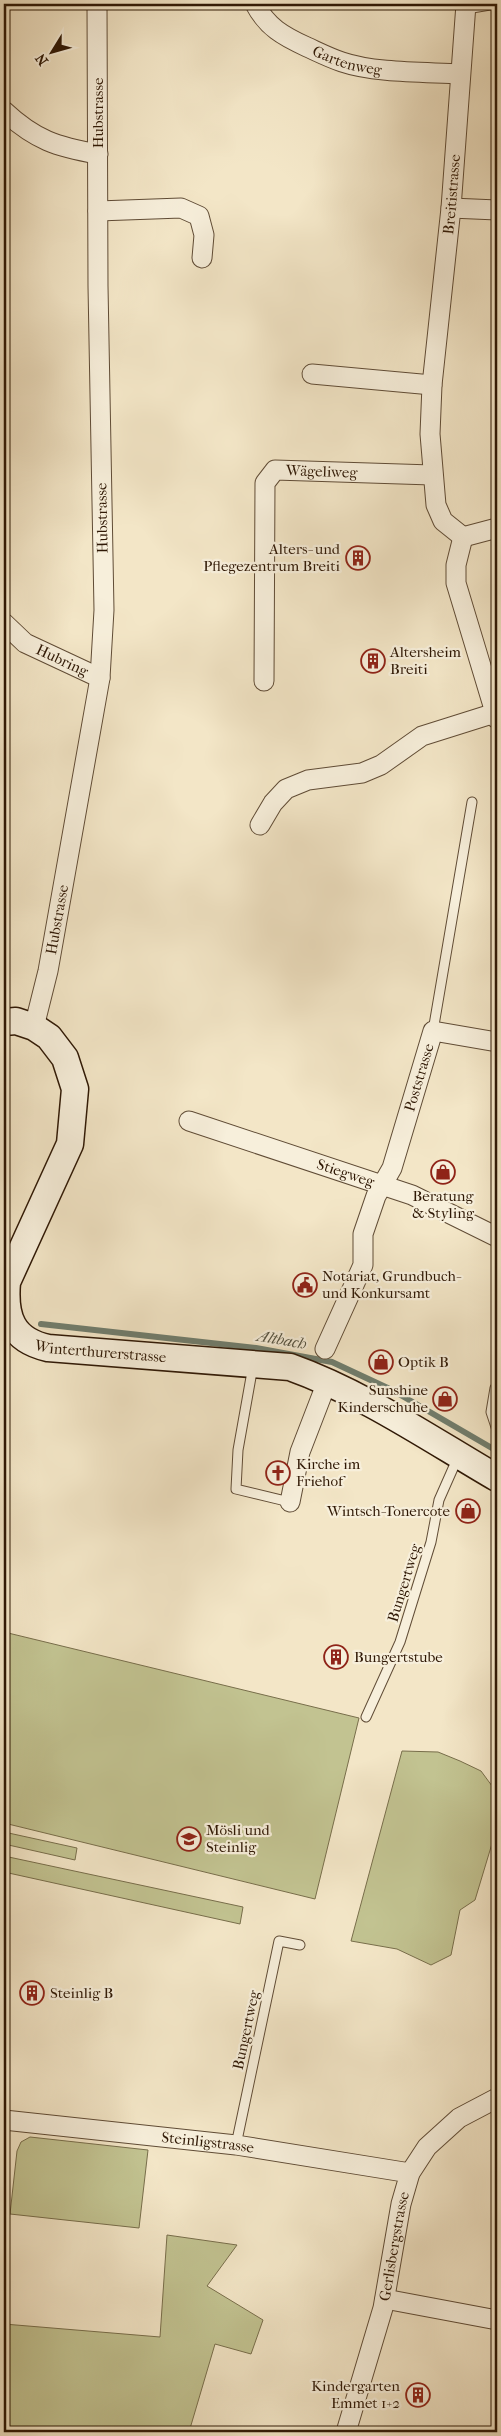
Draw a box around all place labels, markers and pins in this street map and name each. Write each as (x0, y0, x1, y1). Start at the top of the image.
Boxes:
place label: Alters- und Pflegezentrum Breiti (203, 540, 341, 575)
building icon: Alters- und Pflegezentrum Breiti (345, 545, 371, 571)
place label: Altersheim Breiti (389, 643, 462, 678)
building icon: Altersheim Breiti (360, 648, 386, 674)
shop icon: Beratung & Styling (430, 1159, 456, 1185)
place label: Beratung & Styling (412, 1187, 475, 1222)
place label: Notariat, Grundbuch- und Konkursamt (321, 1267, 462, 1302)
public building icon: Notariat, Grundbuch- und Konkursamt (292, 1272, 318, 1298)
shop icon: Optik B (368, 1349, 394, 1375)
place label: Optik B (398, 1353, 449, 1371)
place label: Sunshine Kinderschuhe (337, 1381, 429, 1416)
shop icon: Sunshine Kinderschuhe (432, 1386, 458, 1412)
place label: Kirche im Friehof (296, 1455, 361, 1490)
church icon: Kirche im Friehof (265, 1460, 291, 1486)
shop icon: Wintsch-Tonercote (455, 1498, 481, 1524)
place label: Wintsch-Tonercote (326, 1502, 451, 1520)
building icon: Bungertstube (323, 1644, 349, 1670)
place label: Bungertstube (354, 1648, 443, 1666)
place label: Mösli und Steinlig (206, 1821, 271, 1856)
school or university icon: Mösli und Steinlig (176, 1826, 202, 1852)
building icon: Steinlig B (19, 1980, 45, 2006)
place label: Steinlig B (50, 1984, 113, 2002)
place label: Kindergarten Emmet 1+2 (311, 2377, 400, 2412)
building icon: Kindergarten Emmet 1+2 (405, 2382, 431, 2408)

